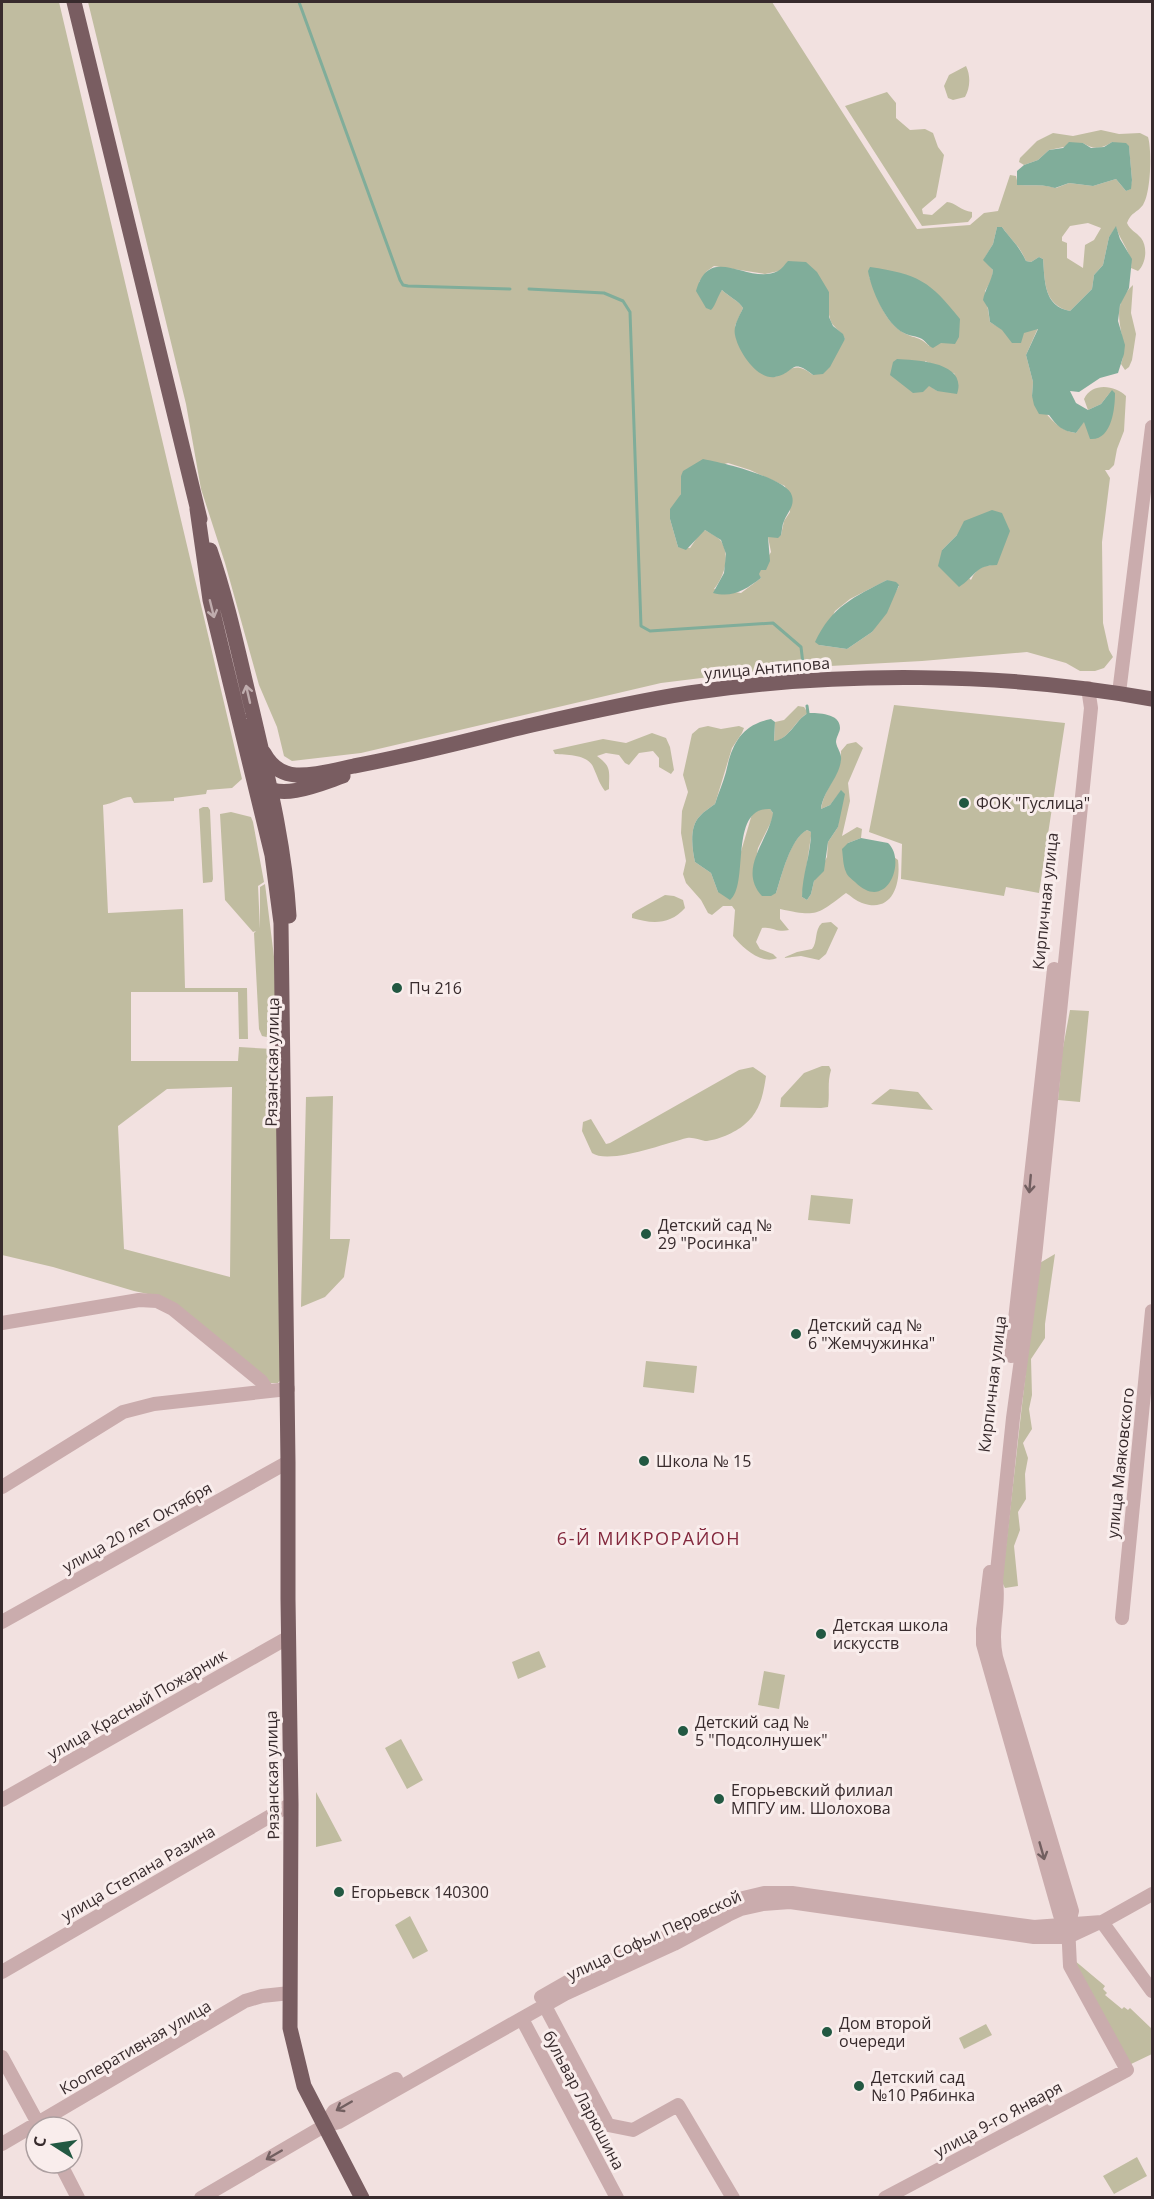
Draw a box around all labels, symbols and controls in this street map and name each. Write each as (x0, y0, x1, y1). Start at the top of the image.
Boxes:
one-way arrow (207, 599, 219, 618)
street label: улица Антипова (703, 652, 831, 684)
one-way arrow (242, 684, 254, 703)
place label: ФОК "Гуслица" (976, 792, 1090, 814)
marker: ФОК "Гуслица" (957, 796, 971, 810)
street label: Кирпичная улица (1027, 831, 1063, 971)
place label: Пч 216 (409, 977, 462, 999)
marker: Пч 216 (390, 981, 404, 995)
street label: Рязанская улица (260, 997, 284, 1127)
one-way arrow (1024, 1173, 1035, 1193)
place label: Детский сад № 29 "Росинка" (658, 1214, 772, 1254)
marker: Детский сад № 29 "Росинка" (639, 1227, 653, 1241)
place label: Детский сад № 6 "Жемчужинка" (808, 1314, 935, 1354)
street label: Кирпичная улица (973, 1314, 1011, 1454)
marker: Детский сад № 6 "Жемчужинка" (789, 1327, 803, 1341)
street label: улица Маяковского (1101, 1386, 1139, 1540)
place label: Школа № 15 (656, 1450, 751, 1472)
marker: Школа № 15 (637, 1454, 651, 1468)
street label: улица 20 лет Октября (58, 1477, 216, 1577)
district label: 6-Й МИКРОРАЙОН (557, 1526, 741, 1550)
place label: Детская школа искусств (833, 1614, 948, 1654)
marker: Детская школа искусств (814, 1627, 828, 1641)
street label: улица Красный Пожарник (43, 1643, 231, 1764)
street label: Рязанская улица (260, 1710, 284, 1840)
place label: Детский сад № 5 "Подсолнушек" (695, 1711, 828, 1751)
marker: Детский сад № 5 "Подсолнушек" (676, 1724, 690, 1738)
place label: Егорьевский филиал МПГУ им. Шолохова (731, 1779, 893, 1819)
marker: Егорьевский филиал МПГУ им. Шолохова (712, 1792, 726, 1806)
street label: улица Степана Разина (57, 1820, 219, 1926)
one-way arrow (1037, 1841, 1048, 1860)
place label: Егорьевск 140300 (351, 1881, 489, 1903)
marker: Егорьевск 140300 (332, 1885, 346, 1899)
street label: улица Софьи Перовской (563, 1885, 745, 1985)
street label: Кооперативная улица (55, 1995, 215, 2099)
place label: Дом второй очереди (839, 2012, 931, 2052)
marker: Дом второй очереди (820, 2025, 834, 2039)
street label: бульвар Ларюшина (538, 2027, 630, 2173)
place label: Детский сад №10 Рябинка (871, 2066, 975, 2106)
street label: улица 9-го Января (930, 2076, 1066, 2162)
marker: Детский сад №10 Рябинка (852, 2079, 866, 2093)
one-way arrow (336, 2100, 353, 2112)
north arrow (24, 2115, 84, 2175)
text: С (28, 2135, 51, 2149)
one-way arrow (266, 2149, 283, 2161)

